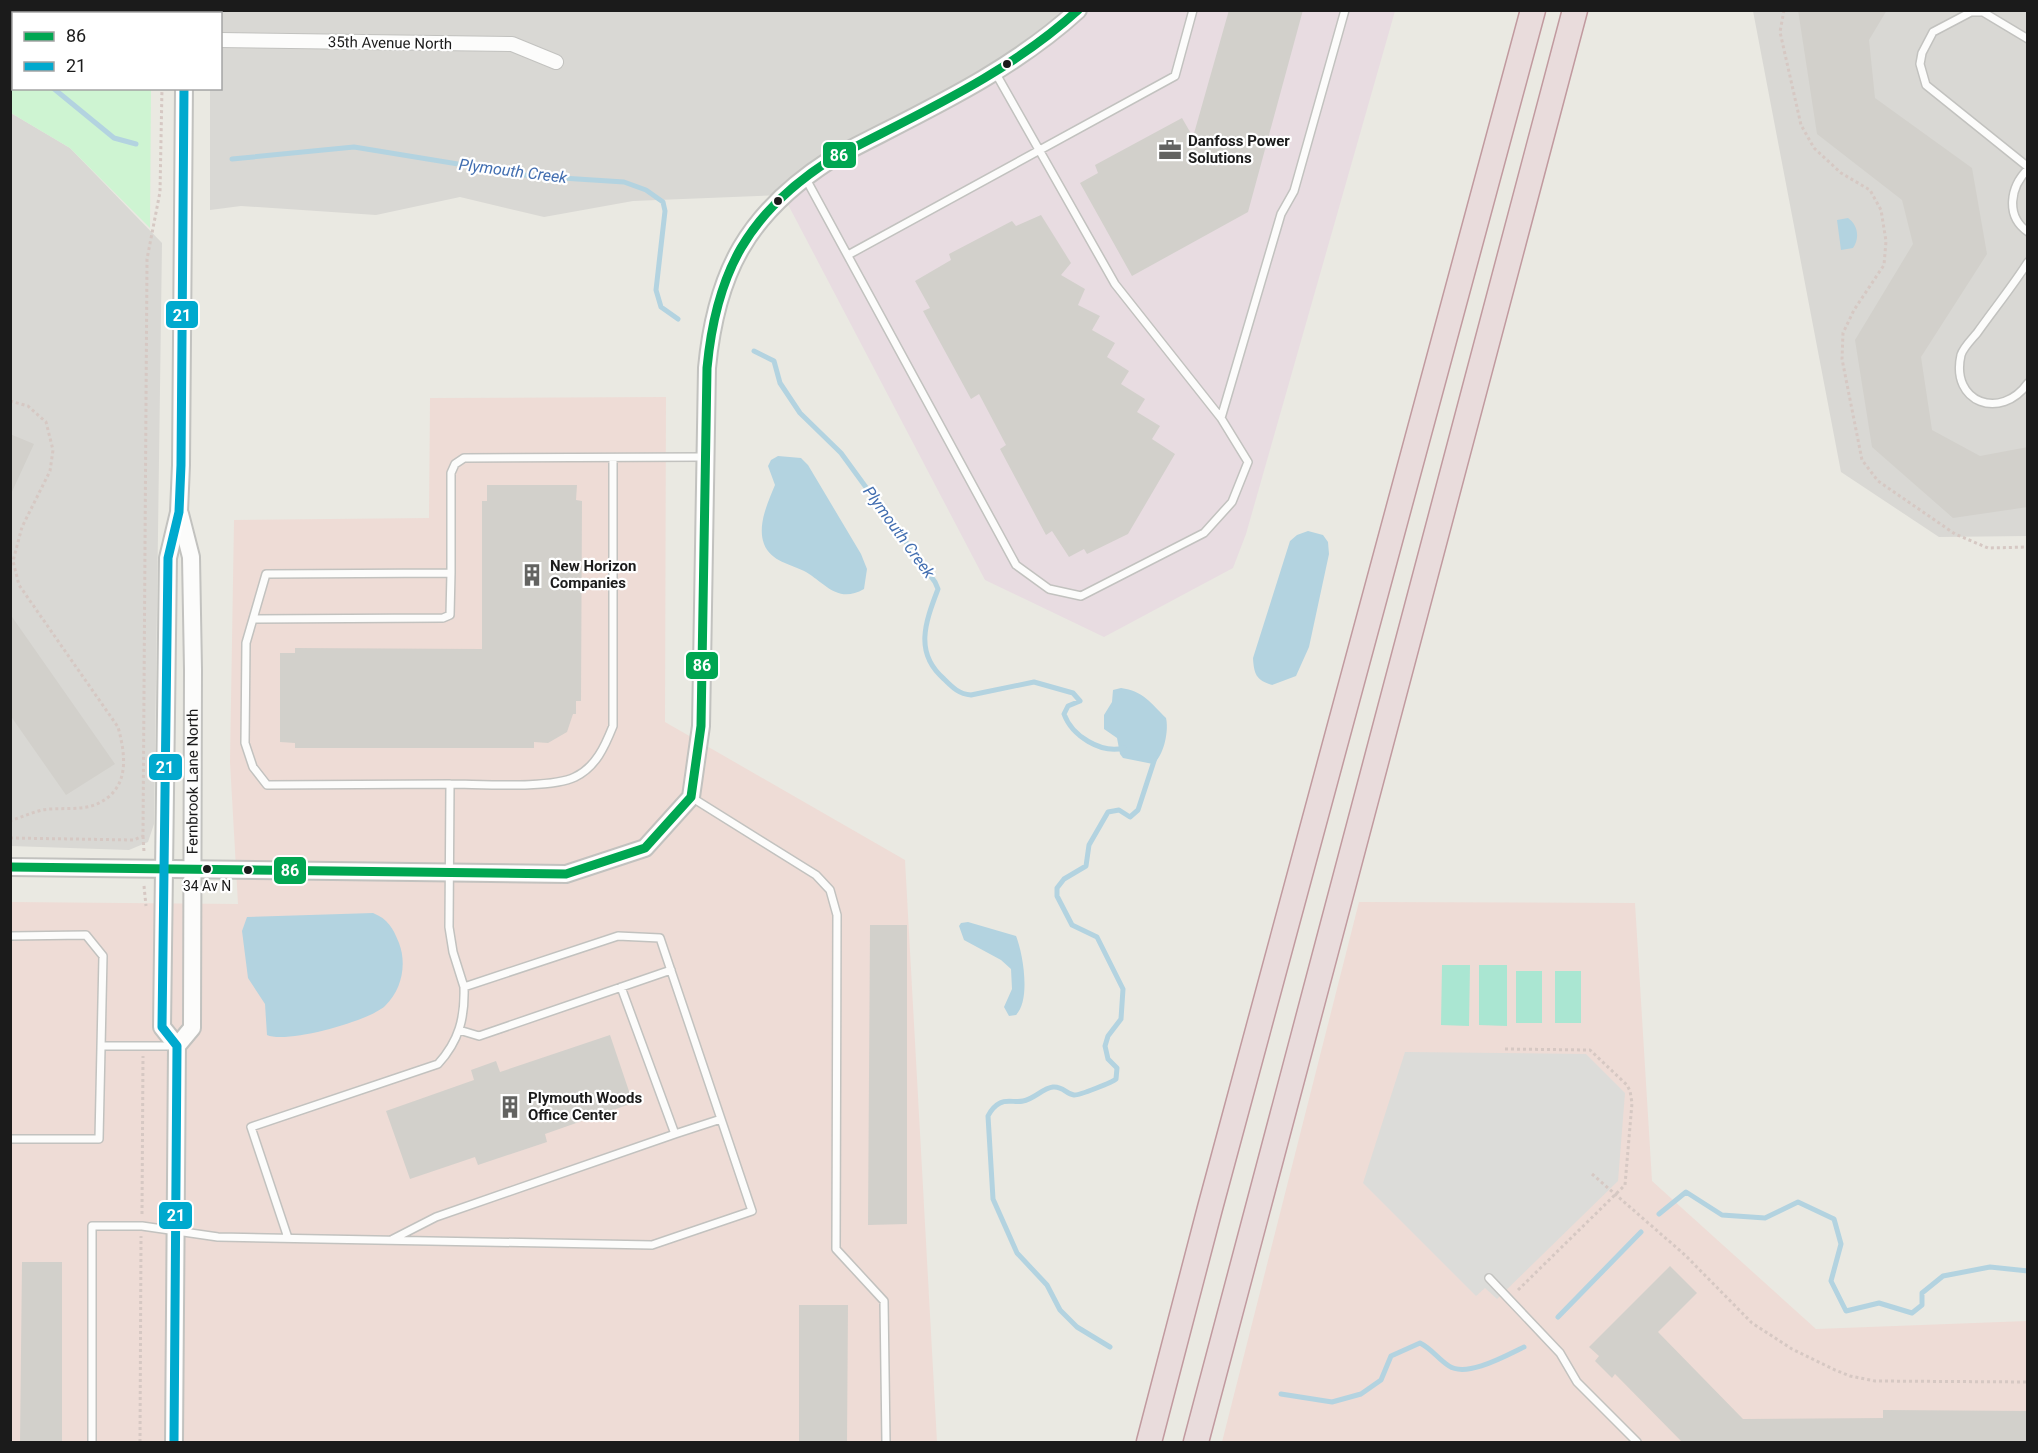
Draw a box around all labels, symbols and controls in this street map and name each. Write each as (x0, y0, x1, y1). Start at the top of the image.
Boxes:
legend (12, 12, 222, 90)
text: 86 (66, 25, 86, 46)
street label: 35th Avenue North (328, 33, 452, 53)
text: 21 (66, 55, 86, 76)
unlabelled marker (1001, 58, 1013, 70)
place label: Danfoss Power Solutions (1188, 132, 1290, 167)
office icon: Danfoss Power Solutions (1157, 137, 1183, 163)
line badge: 86 (822, 141, 857, 169)
text: 86 (830, 146, 848, 165)
water label: Plymouth Creek (458, 155, 569, 187)
unlabelled marker (772, 195, 784, 207)
line badge: 21 (165, 300, 199, 329)
text: 21 (173, 306, 191, 325)
water label: Plymouth Creek (859, 482, 939, 583)
place label: New Horizon Companies (550, 557, 636, 592)
building icon: New Horizon Companies (519, 562, 545, 588)
line badge: 86 (685, 651, 719, 680)
text: 86 (693, 656, 711, 675)
street label: Fernbrook Lane North (183, 709, 202, 854)
line badge: 21 (148, 753, 183, 781)
text: 21 (156, 758, 174, 777)
line badge: 86 (273, 856, 307, 885)
text: 86 (281, 861, 299, 880)
marker: 34 Av N (201, 863, 213, 875)
unlabelled marker (242, 864, 254, 876)
place label: 34 Av N (183, 878, 231, 894)
place label: Plymouth Woods Office Center (528, 1089, 643, 1124)
building icon: Plymouth Woods Office Center (497, 1094, 523, 1120)
line badge: 21 (158, 1201, 193, 1230)
text: 21 (167, 1206, 185, 1225)

